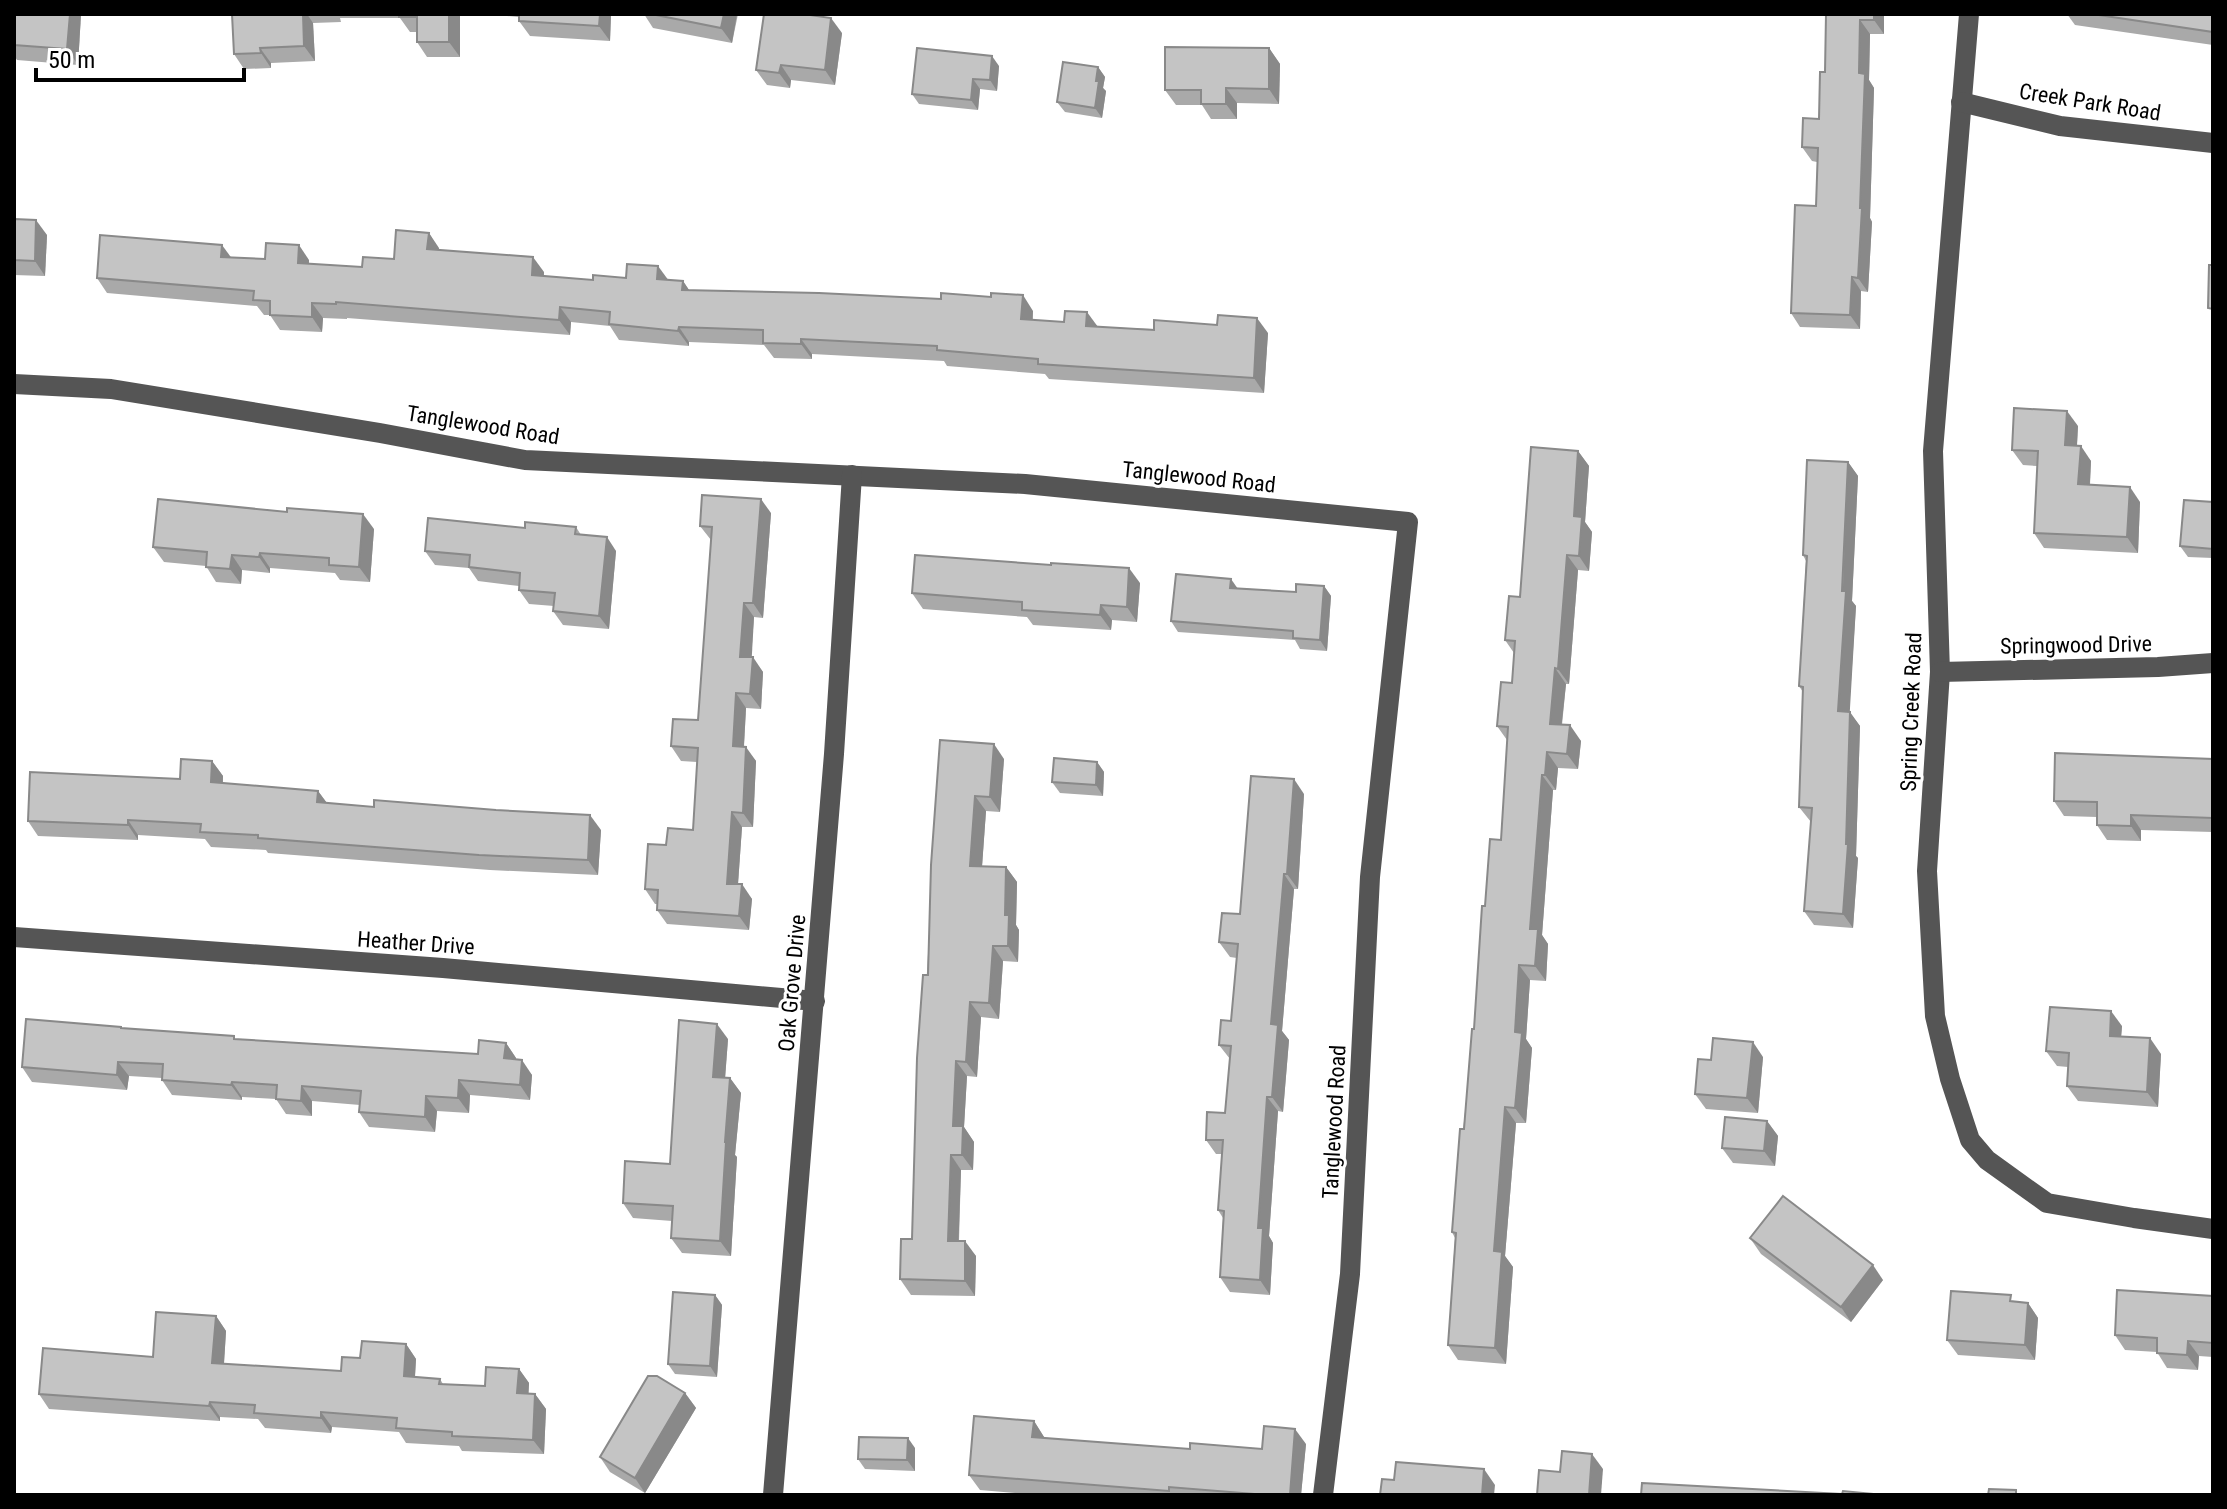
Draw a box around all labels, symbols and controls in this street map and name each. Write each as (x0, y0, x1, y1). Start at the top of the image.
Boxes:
scale bar (36, 32, 244, 82)
text: 50 m (48, 46, 95, 74)
street label: Creek Park Road (2017, 78, 2163, 126)
street label: Tanglewood Road (405, 401, 561, 449)
street label: Tanglewood Road (1121, 457, 1277, 497)
street label: Springwood Drive (2000, 631, 2152, 659)
street label: Spring Creek Road (1896, 632, 1926, 792)
street label: Oak Grove Drive (774, 913, 810, 1053)
street label: Heather Drive (356, 926, 476, 960)
street label: Tanglewood Road (1317, 1044, 1351, 1200)

